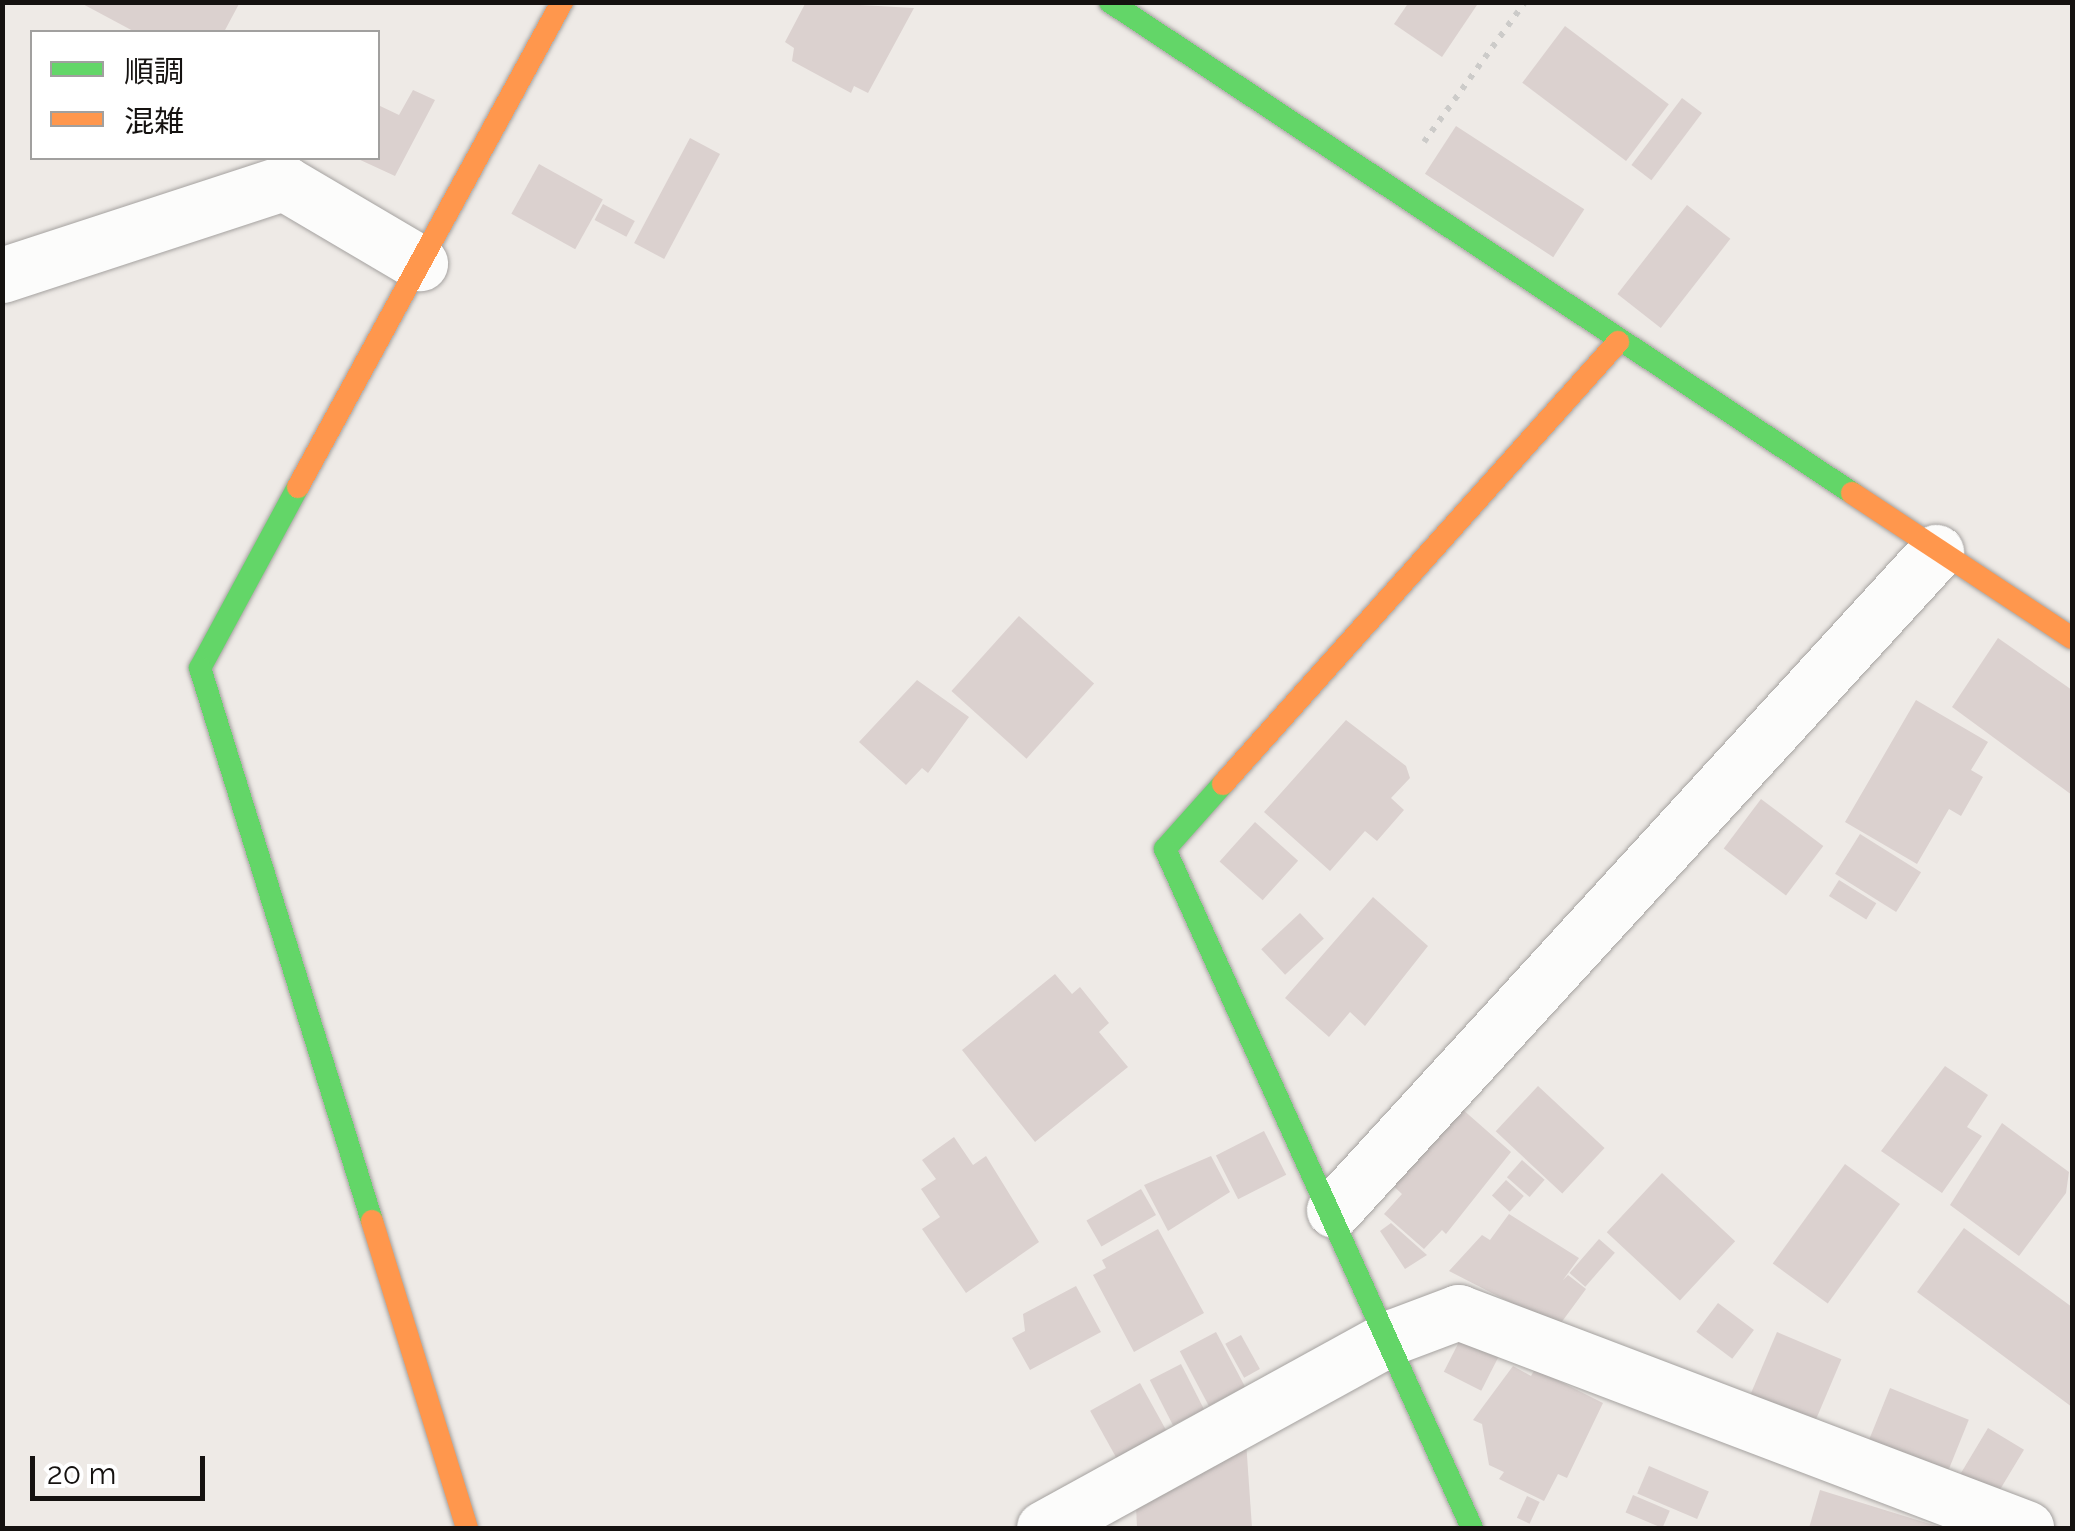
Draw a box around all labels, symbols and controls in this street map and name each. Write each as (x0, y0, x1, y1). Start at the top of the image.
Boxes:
legend (30, 30, 380, 160)
text: 順調 (124, 54, 184, 89)
text: 混雑 (124, 104, 184, 139)
scale bar (35, 1436, 210, 1498)
text: 20 m (47, 1456, 116, 1491)

